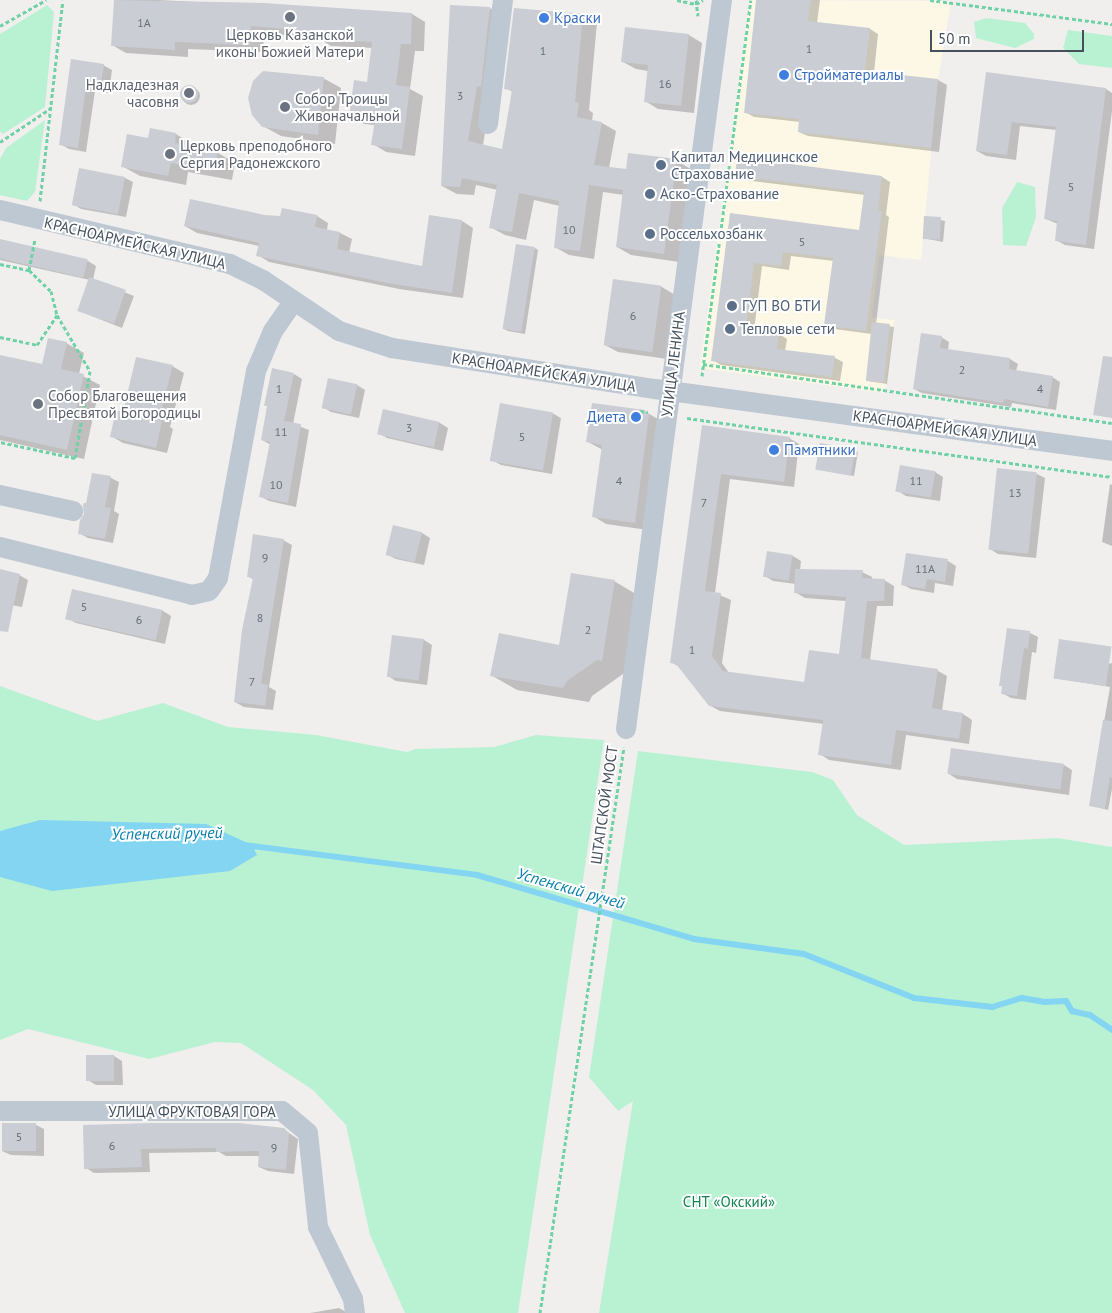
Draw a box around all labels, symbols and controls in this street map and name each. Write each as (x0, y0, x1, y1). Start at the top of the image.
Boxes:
place label: Краски (554, 9, 601, 27)
marker: Церковь Казанской иконы Божией Матери (284, 11, 296, 23)
marker: Краски (538, 12, 550, 24)
house number: 1А (137, 16, 151, 30)
scale bar (932, 20, 1086, 52)
place label: Церковь Казанской иконы Божией Матери (216, 25, 364, 60)
text: 50 m (938, 29, 971, 48)
house number: 1 (806, 42, 812, 56)
house number: 1 (540, 44, 546, 58)
place label: Стройматериалы (794, 66, 904, 84)
marker: Стройматериалы (778, 69, 790, 81)
place label: Надкладезная часовня (86, 75, 179, 110)
house number: 16 (658, 77, 672, 91)
marker: Надкладезная часовня (183, 87, 195, 99)
place label: Собор Троицы Живоначальной (295, 89, 400, 124)
house number: 3 (457, 89, 463, 103)
marker: Собор Троицы Живоначальной (279, 101, 291, 113)
place label: Церковь преподобного Сергия Радонежского (180, 136, 333, 171)
place label: Капитал Медицинское Страхование (671, 147, 818, 182)
marker: Церковь преподобного Сергия Радонежского (164, 148, 176, 160)
marker: Капитал Медицинское Страхование (655, 159, 667, 171)
house number: 5 (1068, 180, 1074, 194)
place label: Аско-Страхование (660, 185, 779, 203)
marker: Аско-Страхование (644, 188, 656, 200)
street label: КРАСНОАРМЕЙСКАЯ УЛИЦА (42, 213, 228, 273)
house number: 10 (562, 223, 576, 237)
place label: Россельхозбанк (660, 225, 763, 243)
marker: Россельхозбанк (644, 228, 656, 240)
house number: 5 (799, 235, 805, 249)
place label: ГУП ВО БТИ (742, 297, 821, 315)
marker: ГУП ВО БТИ (726, 300, 738, 312)
house number: 6 (630, 309, 636, 323)
street label: УЛИЦА ЛЕНИНА (658, 310, 688, 418)
place label: Тепловые сети (740, 320, 835, 338)
marker: Тепловые сети (724, 323, 736, 335)
street label: КРАСНОАРМЕЙСКАЯ УЛИЦА (451, 349, 637, 395)
house number: 2 (959, 363, 965, 377)
house number: 1 (276, 382, 282, 396)
house number: 4 (1037, 382, 1043, 396)
place label: Собор Благовещения Пресвятой Богородицы (48, 386, 201, 421)
marker: Собор Благовещения Пресвятой Богородицы (32, 398, 44, 410)
street label: КРАСНОАРМЕЙСКАЯ УЛИЦА (851, 406, 1039, 450)
place label: Диета (587, 408, 626, 426)
marker: Диета (630, 411, 642, 423)
house number: 3 (406, 421, 412, 435)
house number: 11 (274, 425, 288, 439)
house number: 5 (519, 430, 525, 444)
place label: Памятники (784, 441, 856, 459)
marker: Памятники (768, 444, 780, 456)
house number: 4 (616, 474, 622, 488)
house number: 11 (909, 474, 923, 488)
house number: 10 (269, 478, 283, 492)
house number: 13 (1008, 486, 1022, 500)
house number: 7 (701, 496, 707, 510)
house number: 9 (262, 551, 268, 565)
house number: 11А (915, 562, 935, 576)
house number: 5 (81, 600, 87, 614)
house number: 8 (257, 611, 263, 625)
house number: 6 (136, 613, 142, 627)
house number: 2 (585, 623, 591, 637)
house number: 1 (689, 643, 695, 657)
house number: 7 (249, 675, 255, 689)
street label: ШТАПСКОЙ МОСТ (587, 744, 621, 866)
water label: Успенский ручей (111, 822, 223, 844)
water label: Успенский ручей (515, 863, 627, 913)
street label: УЛИЦА ФРУКТОВАЯ ГОРА (108, 1103, 276, 1121)
house number: 5 (16, 1130, 22, 1144)
house number: 6 (109, 1139, 115, 1153)
house number: 9 (271, 1141, 277, 1155)
park label: СНТ «Окский» (683, 1193, 775, 1211)

